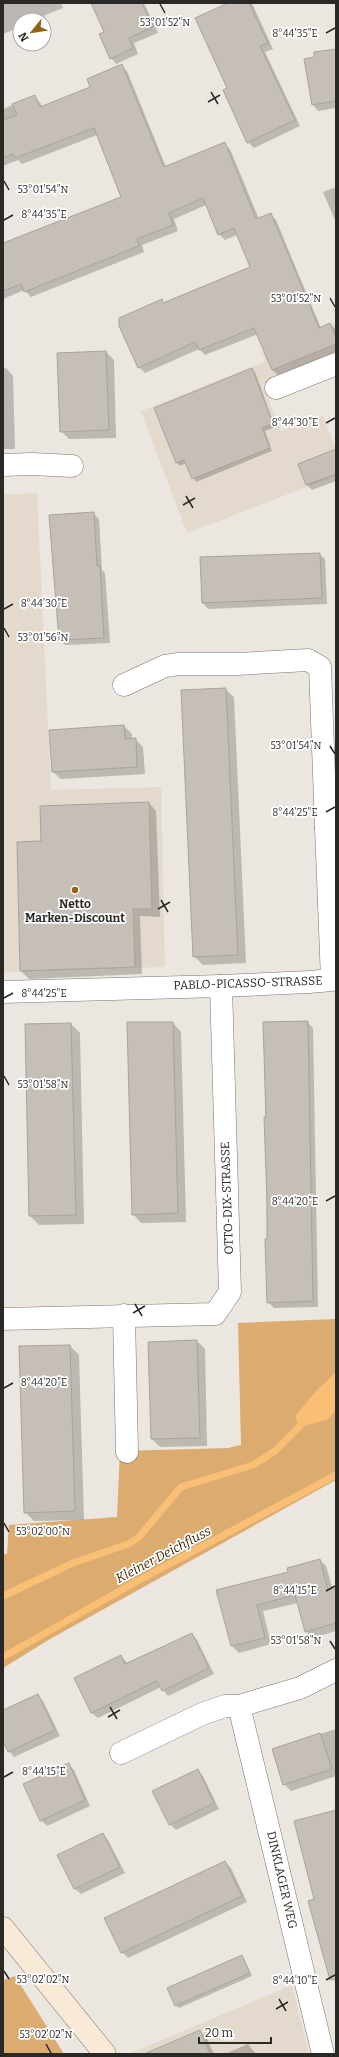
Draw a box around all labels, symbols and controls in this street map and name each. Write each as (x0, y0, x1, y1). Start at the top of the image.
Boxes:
north arrow (12, 12, 52, 52)
text: 53°01'52"N (140, 17, 190, 29)
text: 8°44'35"E (272, 28, 318, 40)
text: N (16, 29, 32, 44)
text: 53°01'54"N (18, 184, 69, 196)
text: 8°44'35"E (21, 209, 67, 221)
text: 53°01'52"N (271, 293, 321, 305)
text: 8°44'30"E (272, 417, 318, 429)
text: 8°44'30"E (21, 598, 67, 610)
text: 53°01'56"N (17, 632, 69, 644)
text: 53°01'54"N (271, 740, 322, 752)
text: 8°44'25"E (272, 807, 318, 819)
marker: Netto Marken-Discount (70, 885, 80, 895)
place label: Netto Marken-Discount (25, 897, 125, 925)
street label: PABLO-PICASSO-STRASSE (173, 973, 323, 993)
text: 8°44'25"E (21, 988, 67, 1000)
text: 53°01'58"N (18, 1079, 69, 1091)
street label: OTTO-DIX-STRASSE (218, 1141, 236, 1255)
text: 8°44'20"E (272, 1196, 318, 1208)
text: 8°44'20"E (21, 1377, 67, 1389)
water label: Kleiner Deichfluss (113, 1523, 213, 1586)
text: 53°02'00"N (16, 1526, 70, 1538)
text: 8°44'15"E (273, 1585, 317, 1597)
text: 53°01'58"N (271, 1635, 322, 1647)
text: 8°44'15"E (22, 1766, 66, 1778)
street label: DINKLAGER WEG (264, 1830, 300, 1930)
text: 53°02'02"N (16, 1974, 70, 1986)
text: 8°44'10"E (272, 1975, 318, 1987)
scale bar (199, 2019, 271, 2045)
text: 20 m (205, 2026, 234, 2040)
text: 53°02'02"N (19, 2029, 73, 2041)

